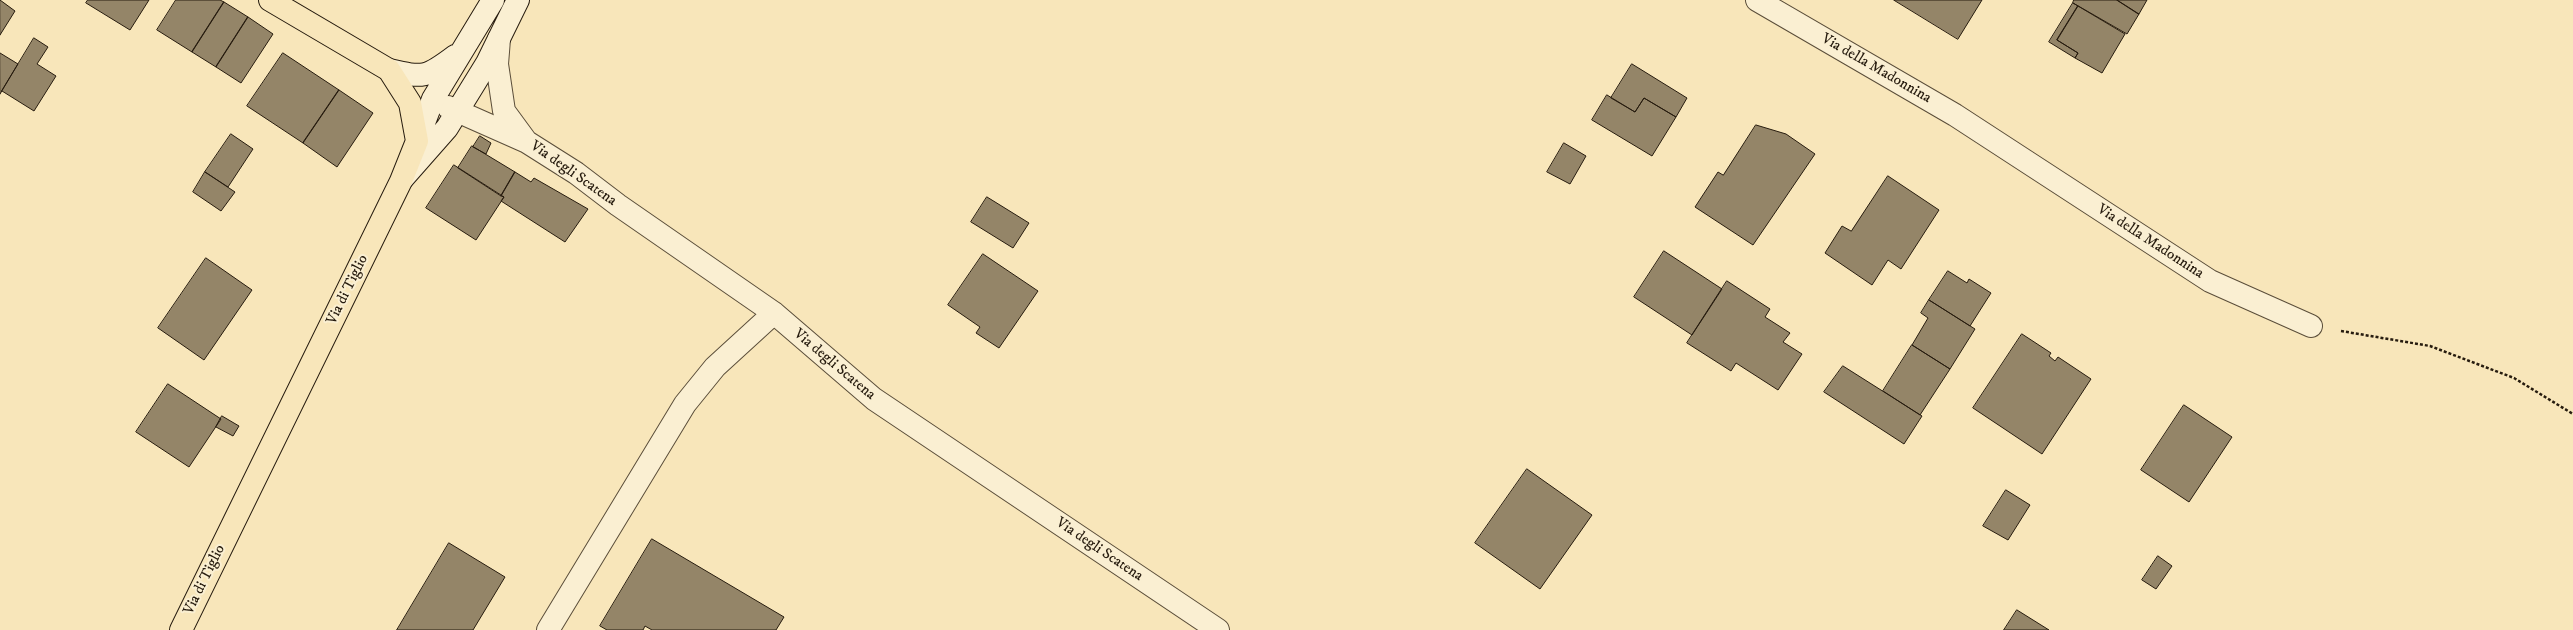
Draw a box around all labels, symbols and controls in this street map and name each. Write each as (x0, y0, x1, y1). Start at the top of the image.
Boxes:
street label: Via della Madonnina (1818, 30, 1934, 108)
street label: Via degli Scatena (526, 138, 620, 210)
street label: Via della Madonnina (2093, 201, 2207, 283)
street label: Via di Tiglio (323, 252, 373, 328)
street label: Via degli Scatena (789, 326, 879, 404)
street label: Via degli Scatena (1052, 514, 1146, 586)
street label: Via di Tiglio (180, 542, 230, 618)

